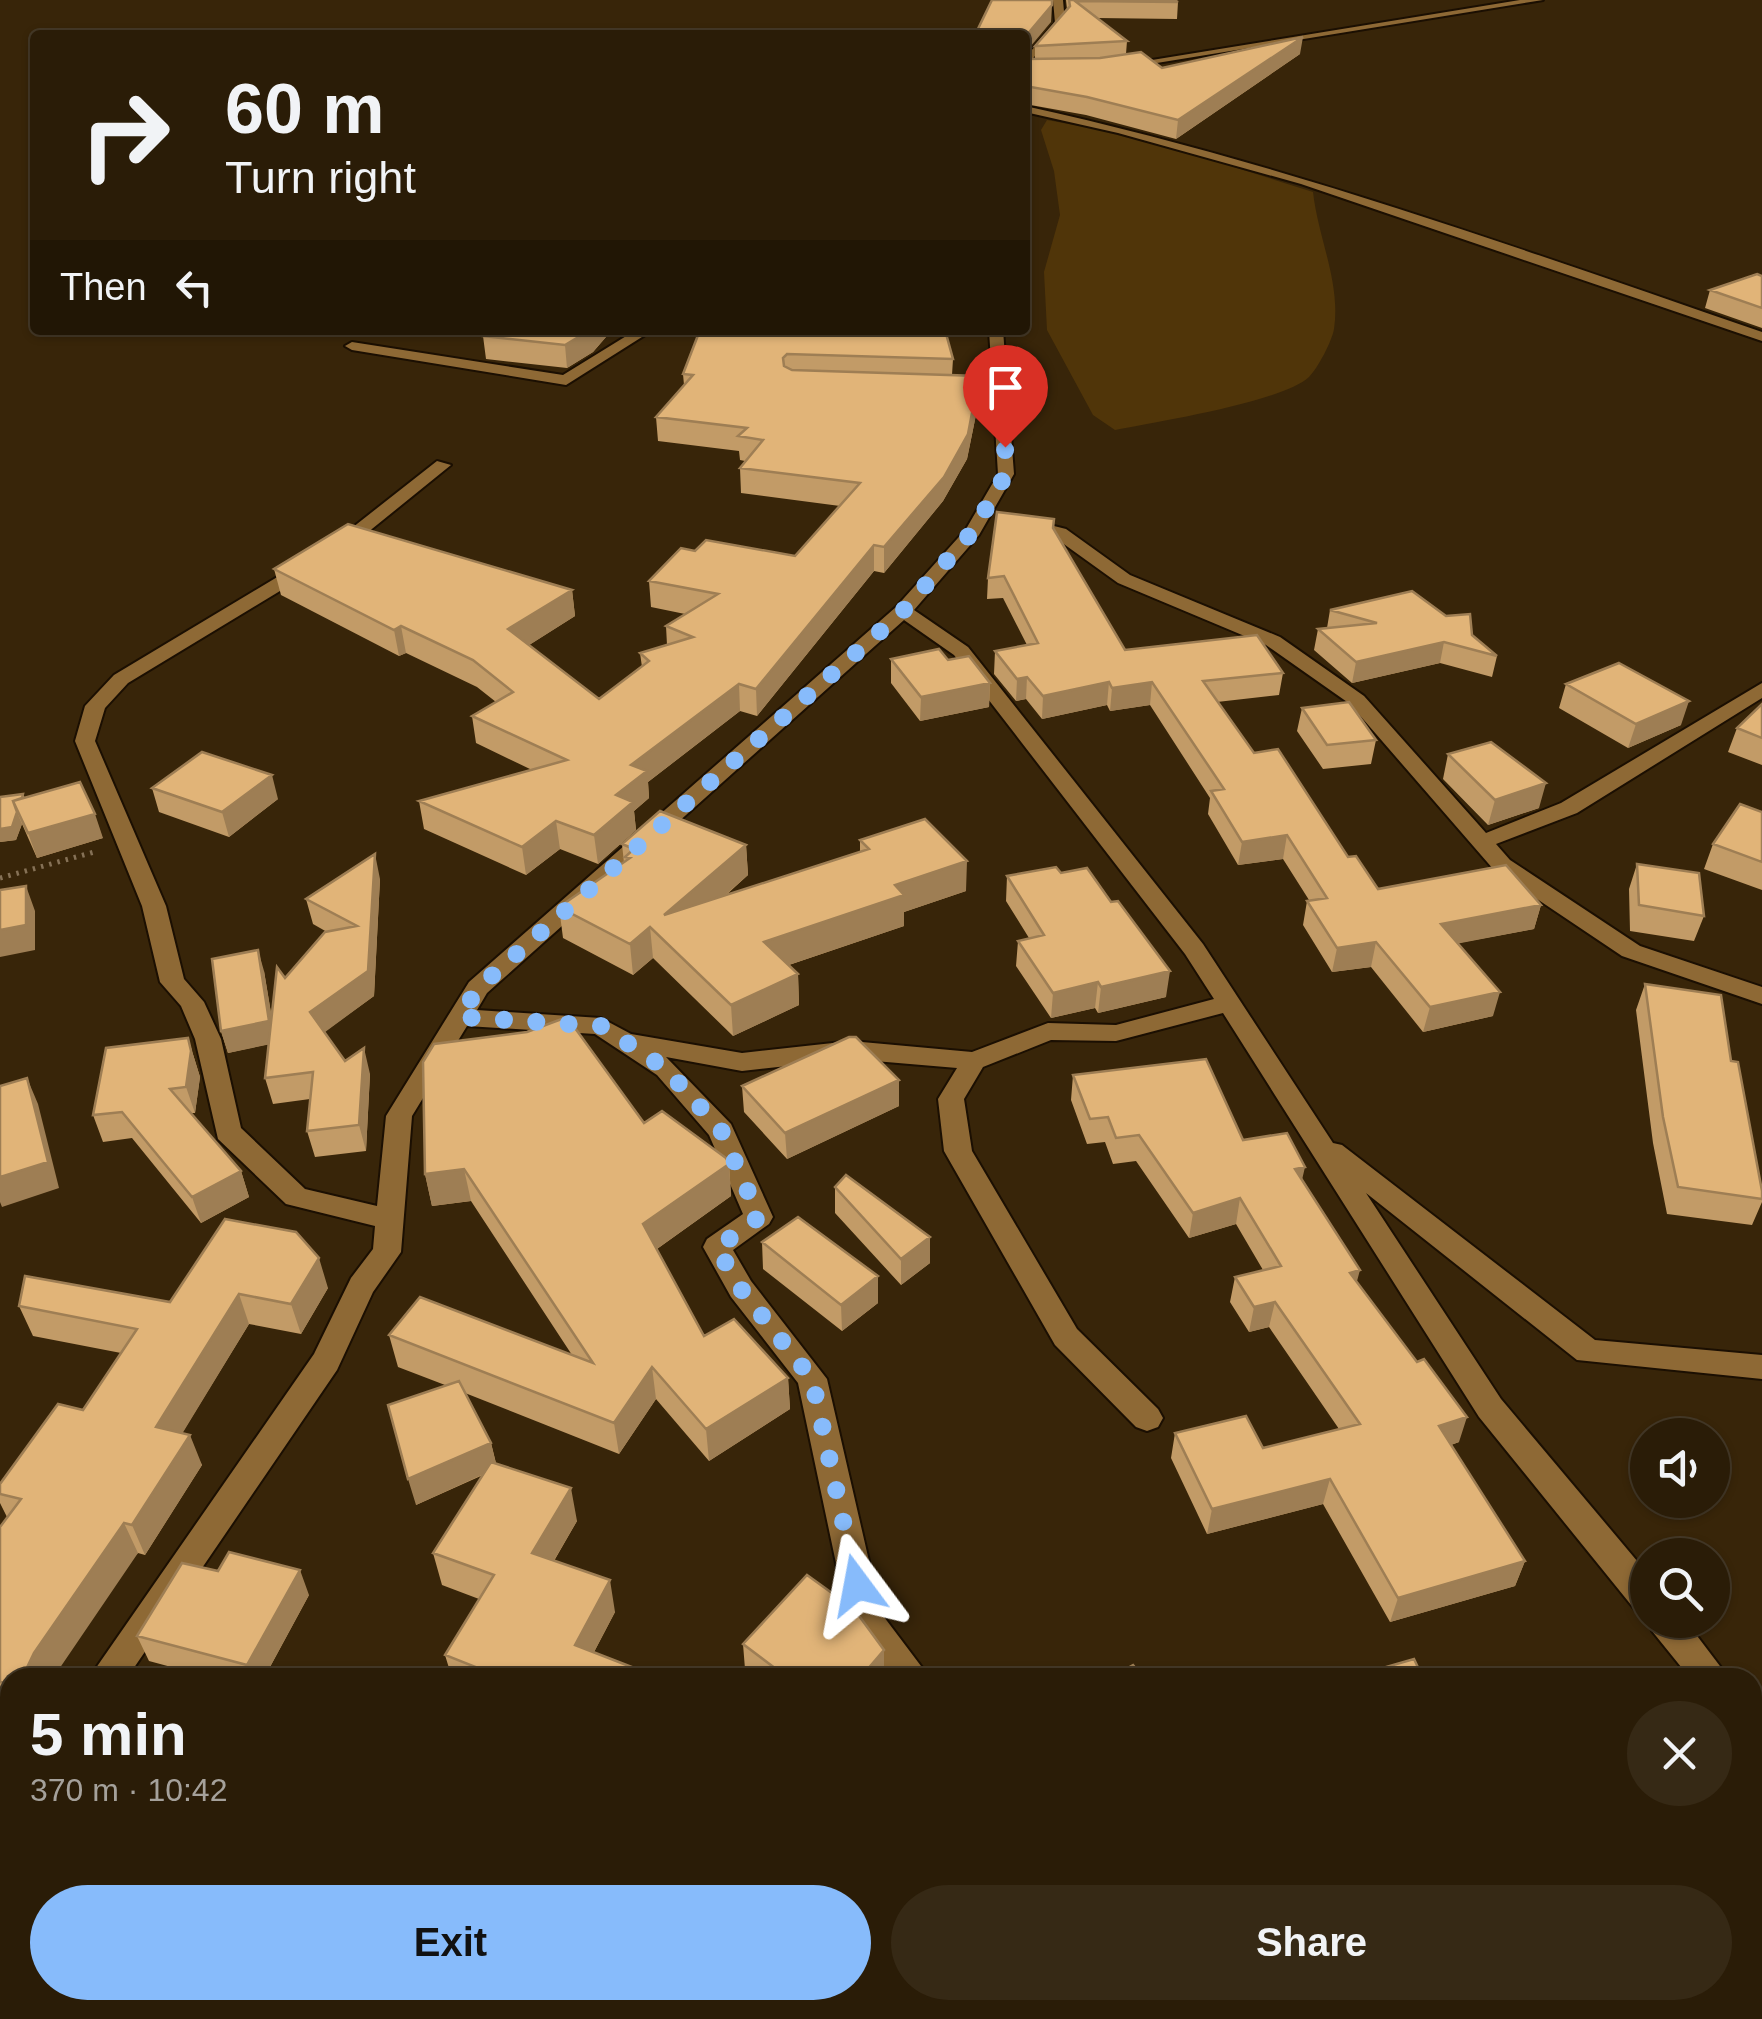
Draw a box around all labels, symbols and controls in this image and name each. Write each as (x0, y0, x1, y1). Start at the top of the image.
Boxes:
icon: right (60, 70, 190, 200)
text: 60 m (225, 70, 385, 148)
text: Turn right (225, 152, 416, 203)
icon: left (167, 260, 222, 315)
text: Then (60, 266, 147, 308)
pin (963, 345, 1048, 448)
icon: arrive (978, 360, 1033, 415)
map controls (1630, 1418, 1730, 1638)
button: sound (1630, 1418, 1730, 1518)
position arrow (805, 1533, 909, 1637)
button: search (1630, 1538, 1730, 1638)
text: 5 min (30, 1701, 187, 1768)
button: close (1627, 1701, 1732, 1806)
text: 370 m · 10:42 (30, 1772, 227, 1808)
button: Exit (30, 1885, 871, 2000)
button: Share (891, 1885, 1732, 2000)

